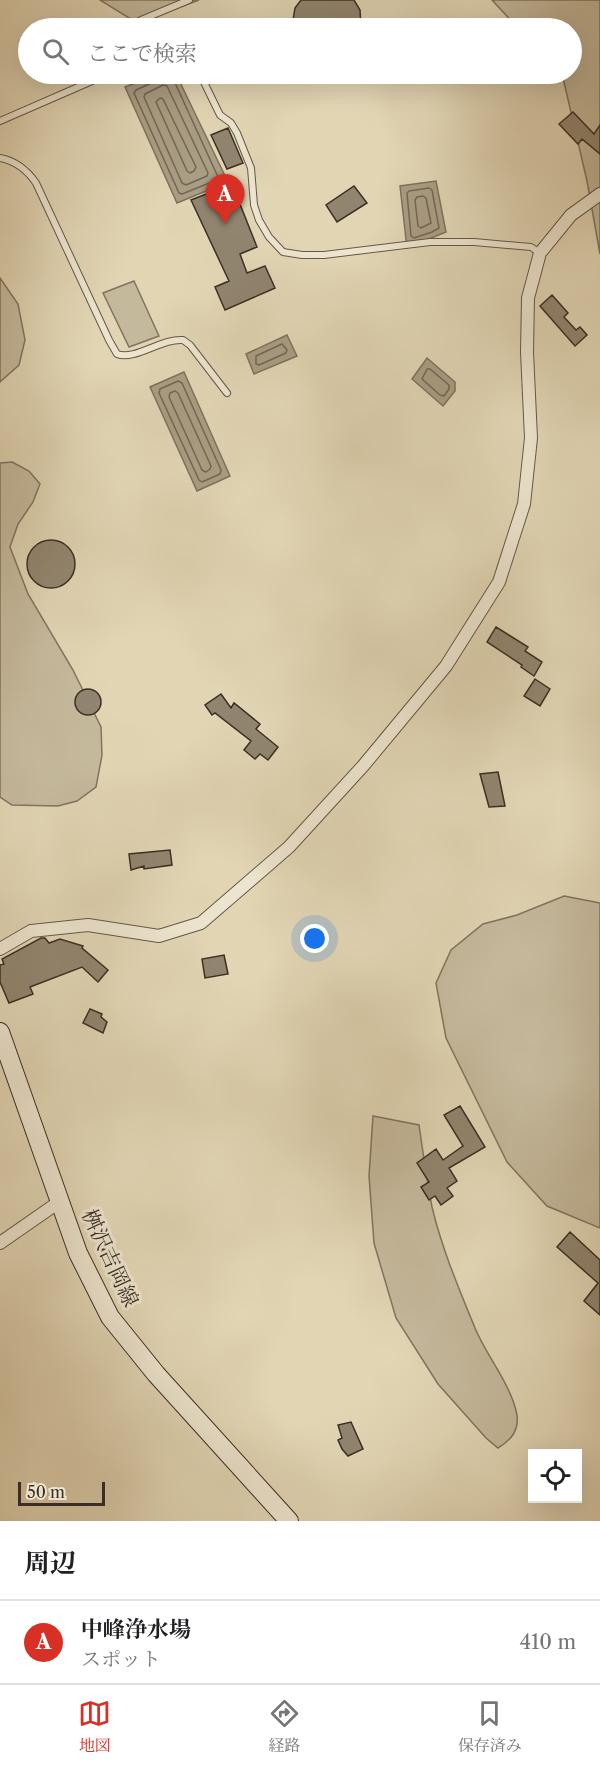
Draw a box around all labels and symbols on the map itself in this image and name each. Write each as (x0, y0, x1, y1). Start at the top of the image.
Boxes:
pin: A (206, 174, 244, 224)
your location (300, 924, 329, 953)
street label: 桝沢吉岡線 (77, 1205, 144, 1311)
scale bar (18, 1479, 105, 1506)

